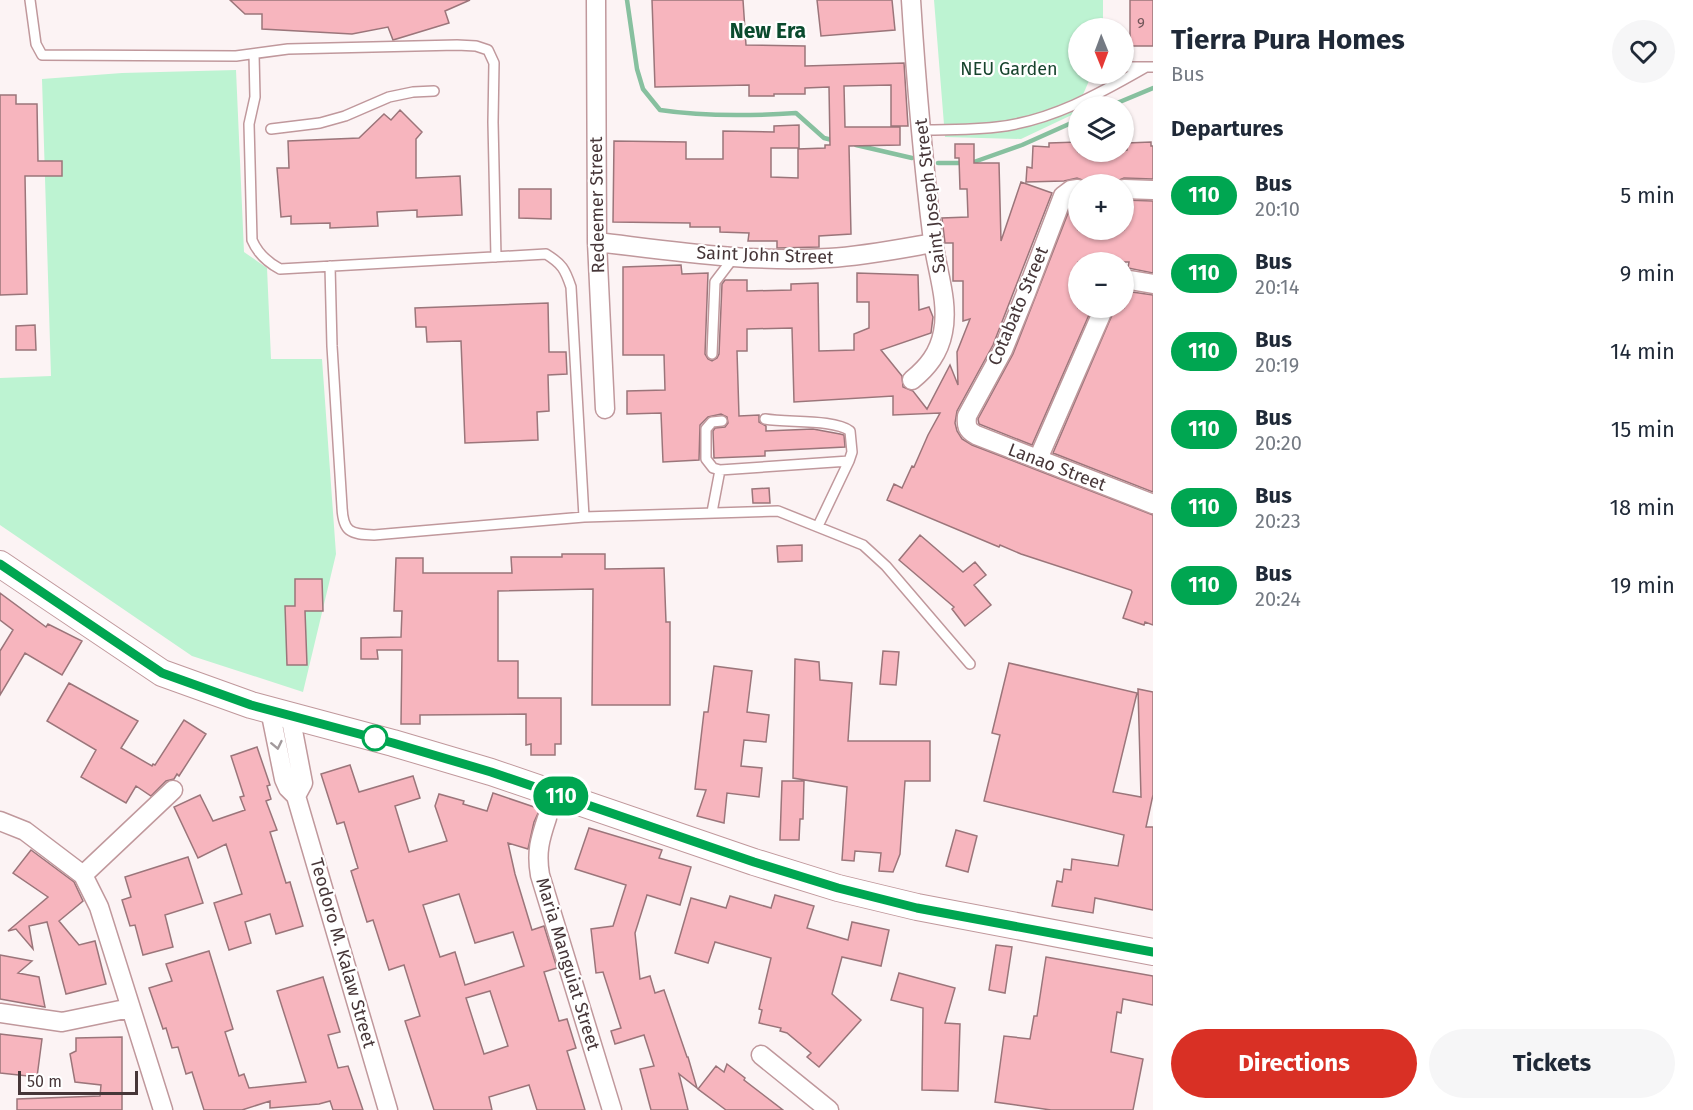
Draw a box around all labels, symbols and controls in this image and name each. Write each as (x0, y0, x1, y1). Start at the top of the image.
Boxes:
house number: 9 (1137, 14, 1145, 32)
district label: New Era (730, 18, 806, 44)
north arrow (1068, 18, 1134, 84)
map controls (1068, 18, 1134, 318)
button: heart (1612, 20, 1675, 83)
text: Tierra Pura Homes (1171, 23, 1405, 56)
park label: NEU Garden (960, 58, 1058, 80)
text: Bus (1171, 62, 1204, 86)
button: layers (1068, 96, 1134, 162)
text: Departures (1171, 115, 1283, 142)
street label: Saint Joseph Street (910, 117, 950, 275)
street label: Redeemer Street (585, 136, 609, 273)
text: Bus (1255, 170, 1292, 197)
button: + (1068, 174, 1134, 240)
text: 110 (1188, 182, 1220, 208)
text: 5 min (1620, 182, 1675, 209)
text: 20:10 (1255, 197, 1300, 221)
street label: Saint John Street (696, 242, 834, 268)
street label: Cotabato Street (983, 243, 1053, 369)
text: Bus (1255, 248, 1292, 275)
button: − (1068, 252, 1134, 318)
text: 110 (1188, 260, 1220, 286)
text: 9 min (1620, 260, 1675, 287)
text: 20:14 (1255, 275, 1299, 299)
text: Bus (1255, 326, 1292, 353)
text: 110 (1188, 338, 1220, 364)
text: 14 min (1610, 338, 1675, 365)
text: 20:19 (1255, 353, 1299, 377)
text: Bus (1255, 404, 1292, 431)
text: 110 (1188, 416, 1220, 442)
text: 15 min (1611, 416, 1675, 443)
text: 20:20 (1255, 431, 1302, 455)
street label: Lanao Street (1005, 438, 1109, 496)
text: Bus (1255, 482, 1292, 509)
text: 110 (1188, 494, 1220, 520)
text: 18 min (1610, 494, 1675, 521)
text: 20:23 (1255, 509, 1301, 533)
text: Bus (1255, 560, 1292, 587)
text: 110 (1188, 572, 1220, 598)
text: 19 min (1610, 572, 1675, 599)
text: 20:24 (1255, 587, 1301, 611)
unlabelled marker (362, 725, 388, 751)
one-way arrow (270, 739, 283, 749)
line badge: 110 (526, 776, 596, 816)
text: 110 (545, 783, 577, 809)
street label: Teodoro M. Kalaw Street (305, 856, 381, 1051)
street label: Maria Manguiat Street (531, 875, 605, 1053)
button: Directions (1171, 1029, 1417, 1098)
button: Tickets (1429, 1029, 1675, 1098)
scale bar (18, 1068, 138, 1096)
text: 50 m (27, 1072, 62, 1091)

